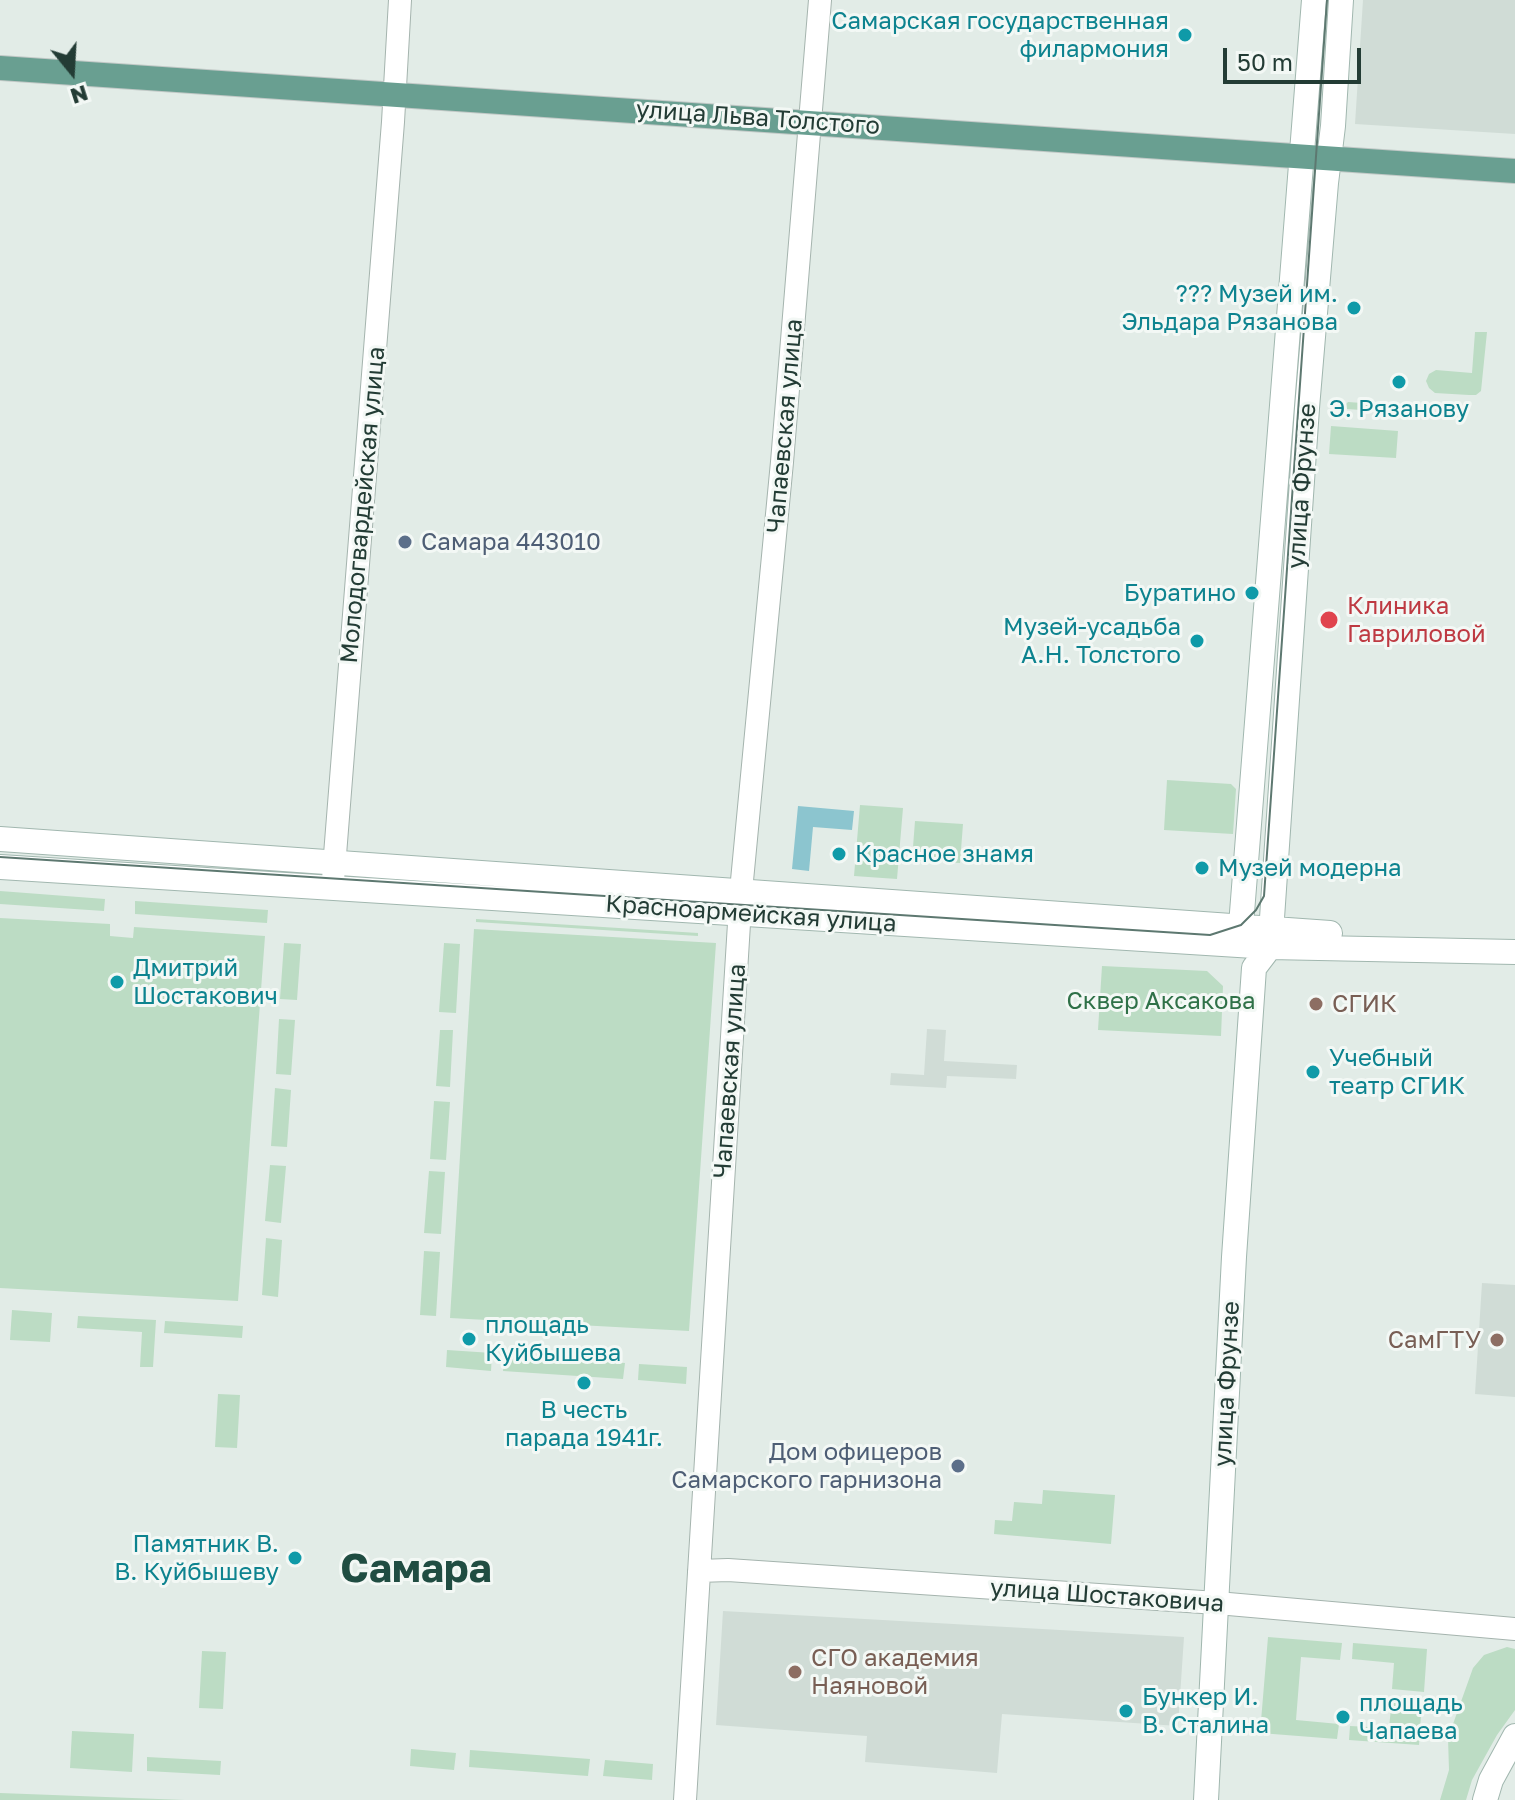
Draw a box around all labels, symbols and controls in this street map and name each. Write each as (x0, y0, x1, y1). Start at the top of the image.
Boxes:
place label: Самарская государственная филармония (831, 7, 1169, 63)
marker: Самарская государственная филармония (1176, 26, 1194, 44)
north arrow (32, 32, 112, 112)
scale bar (1227, 32, 1365, 82)
text: 50 m (1237, 47, 1293, 76)
text: N (67, 80, 92, 111)
street label: улица Льва Толстого (635, 95, 881, 141)
place label: ??? Музей им. Эльдара Рязанова (1121, 280, 1338, 336)
marker: ??? Музей им. Эльдара Рязанова (1345, 299, 1363, 317)
street label: Чапаевская улица (761, 318, 809, 534)
street label: Молодогвардейская улица (335, 345, 391, 665)
marker: Э. Рязанову (1390, 373, 1408, 391)
place label: Э. Рязанову (1329, 395, 1469, 423)
street label: улица Фрунзе (1282, 402, 1322, 570)
place label: Самара 443010 (421, 528, 601, 556)
marker: Самара 443010 (396, 533, 414, 551)
place label: Буратино (1124, 579, 1236, 607)
marker: Буратино (1243, 584, 1261, 602)
place label: Клиника Гавриловой (1347, 592, 1486, 648)
marker: Клиника Гавриловой (1318, 609, 1340, 631)
place label: Музей-усадьба А.Н. Толстого (1003, 613, 1181, 669)
marker: Музей-усадьба А.Н. Толстого (1188, 632, 1206, 650)
place label: Красное знамя (855, 840, 1034, 868)
marker: Красное знамя (830, 845, 848, 863)
place label: Музей модерна (1218, 854, 1402, 882)
marker: Музей модерна (1193, 859, 1211, 877)
street label: Красноармейская улица (605, 889, 897, 939)
place label: Дмитрий Шостакович (133, 954, 278, 1010)
street label: Чапаевская улица (708, 963, 752, 1179)
marker: Дмитрий Шостакович (108, 973, 126, 991)
park label: Сквер Аксакова (1066, 987, 1256, 1015)
place label: СГИК (1332, 990, 1397, 1018)
marker: СГИК (1307, 995, 1325, 1013)
place label: Учебный театр СГИК (1329, 1044, 1465, 1100)
marker: Учебный театр СГИК (1304, 1063, 1322, 1081)
street label: улица Фрунзе (1208, 1300, 1246, 1468)
place label: площадь Куйбышева (485, 1311, 621, 1367)
place label: СамГТУ (1388, 1326, 1481, 1354)
marker: площадь Куйбышева (460, 1330, 478, 1348)
marker: СамГТУ (1488, 1331, 1506, 1349)
marker: В честь парада 1941г. (575, 1374, 593, 1392)
place label: В честь парада 1941г. (505, 1396, 663, 1452)
place label: Дом офицеров Самарского гарнизона (671, 1438, 942, 1494)
marker: Дом офицеров Самарского гарнизона (949, 1457, 967, 1475)
place label: Памятник В. В. Куйбышеву (114, 1530, 279, 1586)
district label: Самара (340, 1545, 492, 1593)
marker: Памятник В. В. Куйбышеву (286, 1549, 304, 1567)
street label: улица Шостаковича (989, 1573, 1225, 1619)
place label: СГО академия Наяновой (811, 1644, 979, 1700)
marker: СГО академия Наяновой (786, 1663, 804, 1681)
place label: Бункер И. В. Сталина (1142, 1683, 1269, 1739)
place label: площадь Чапаева (1359, 1689, 1463, 1745)
marker: Бункер И. В. Сталина (1117, 1702, 1135, 1720)
marker: площадь Чапаева (1334, 1708, 1352, 1726)

